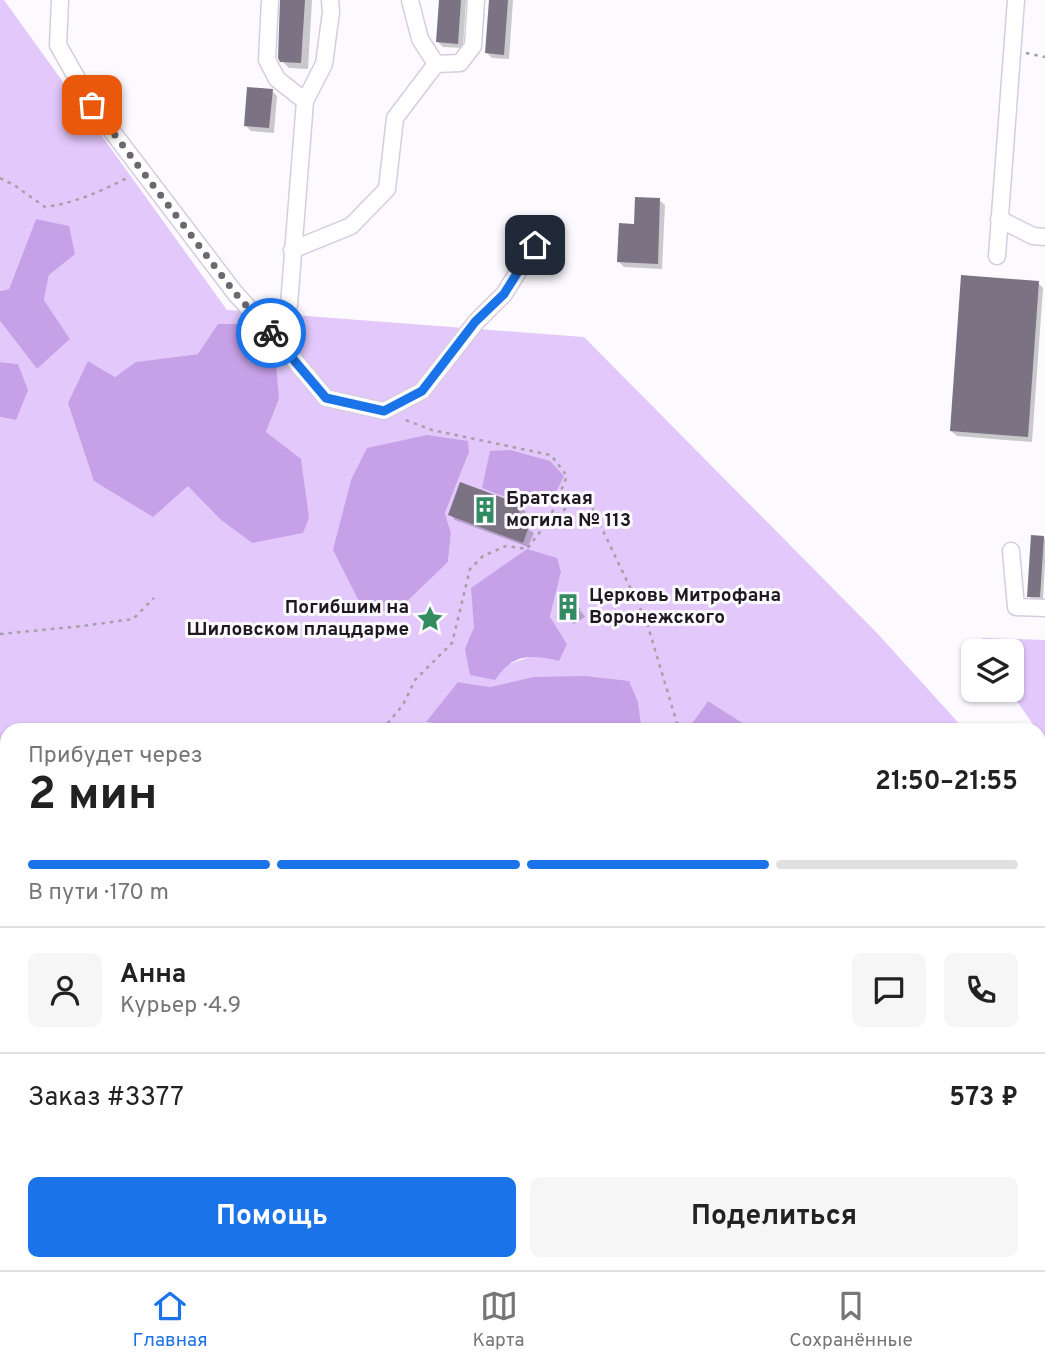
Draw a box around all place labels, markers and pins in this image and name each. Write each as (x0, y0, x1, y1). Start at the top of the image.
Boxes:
pin (62, 75, 122, 135)
pin (505, 215, 565, 275)
place label: Братская могила № 113 (506, 487, 631, 533)
building icon: Братская могила № 113 (470, 495, 500, 525)
place label: Церковь Митрофана Воронежского (589, 584, 781, 630)
building icon: Церковь Митрофана Воронежского (553, 592, 583, 622)
place label: Погибшим на Шиловском плацдарме (186, 596, 409, 642)
place icon: Погибшим на Шиловском плацдарме (415, 604, 445, 634)

